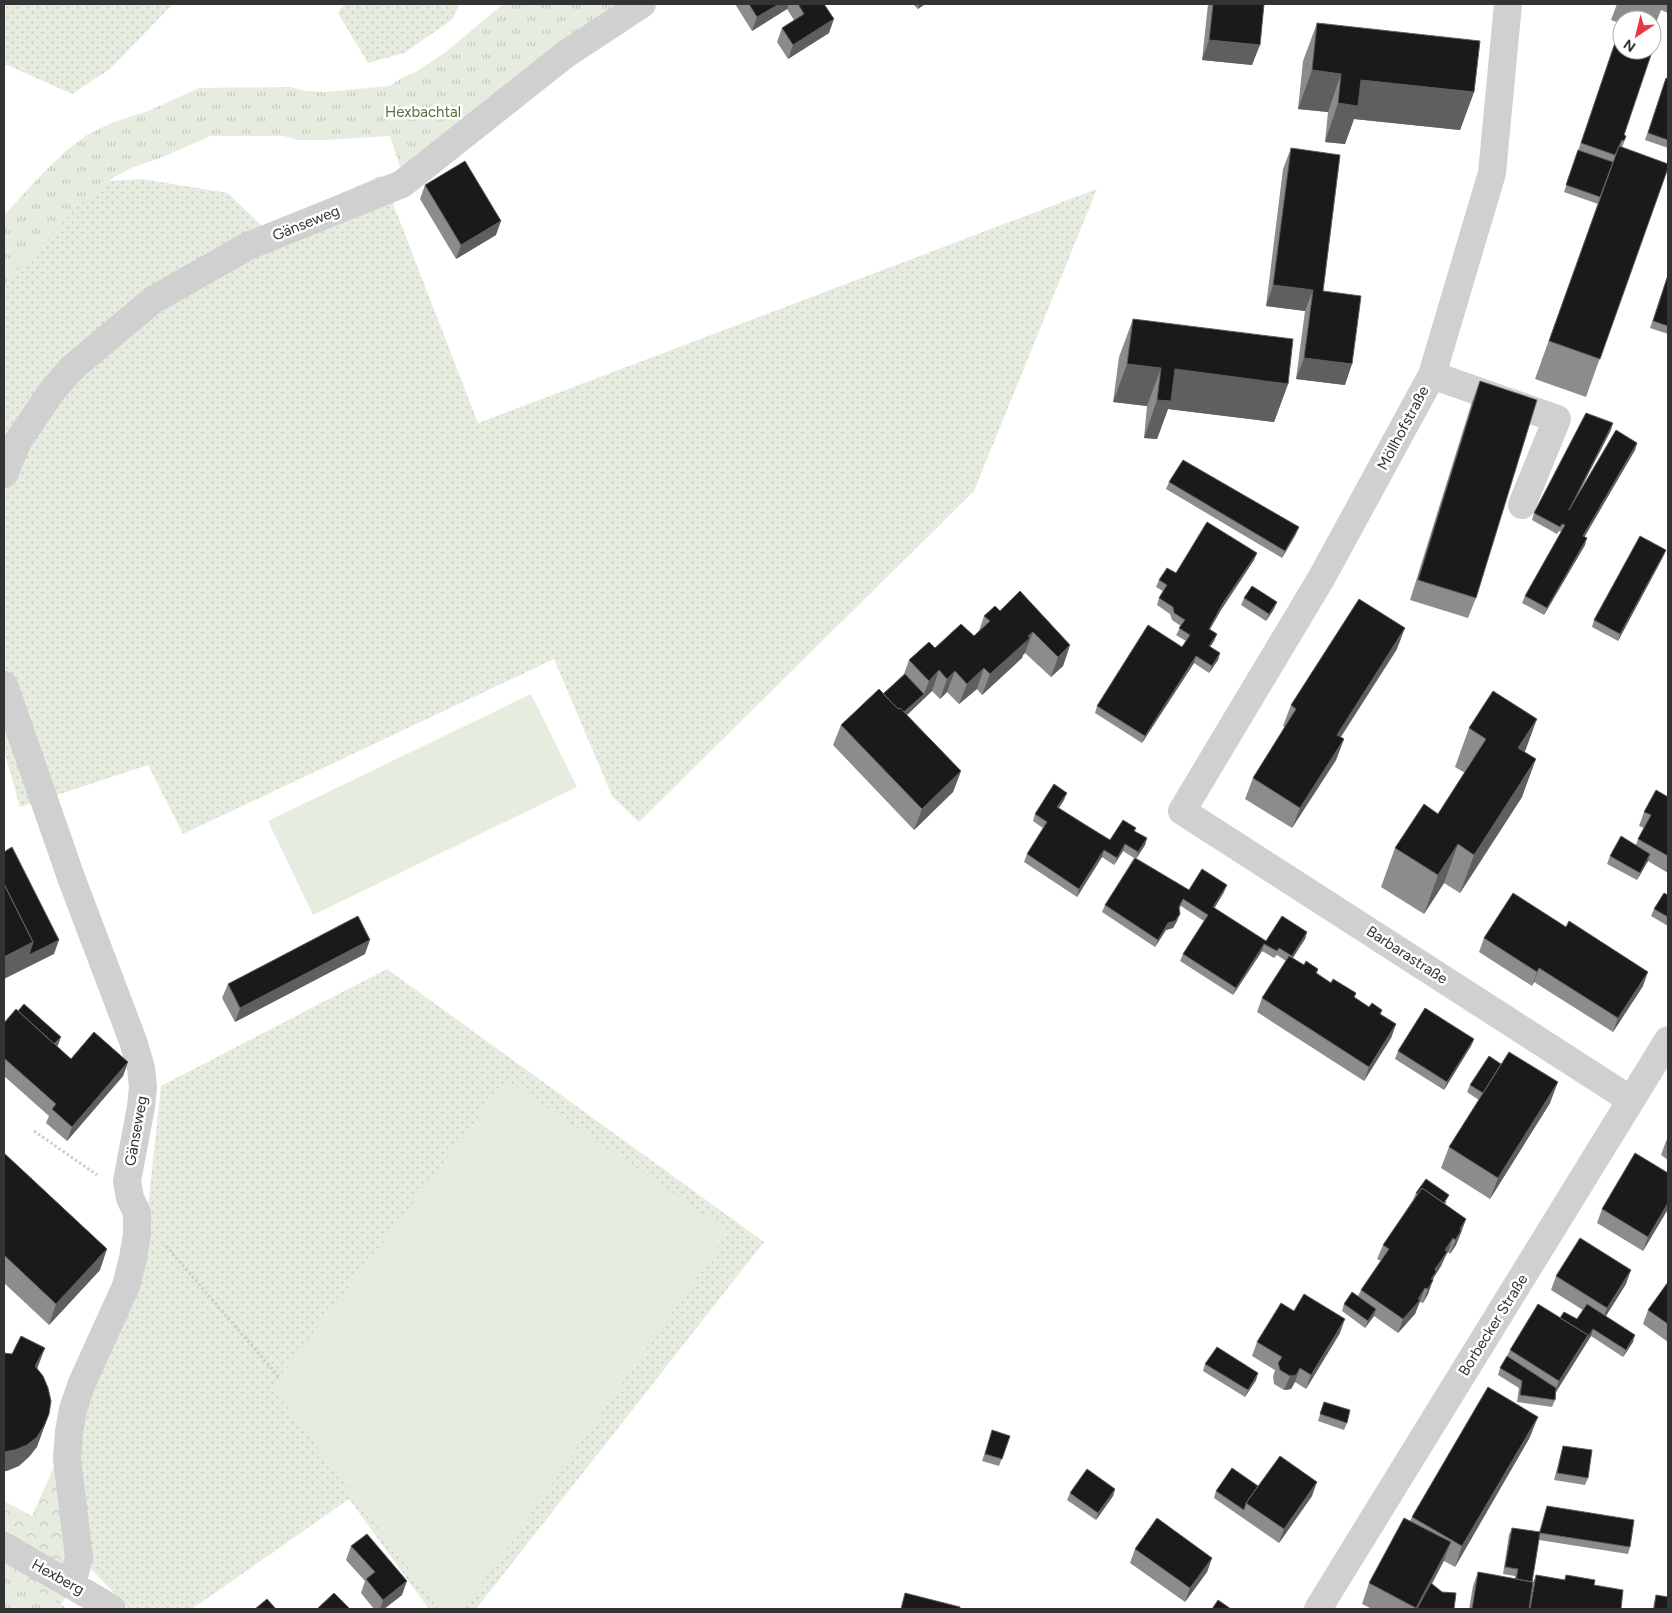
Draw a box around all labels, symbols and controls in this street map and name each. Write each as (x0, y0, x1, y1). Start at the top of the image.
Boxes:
north arrow (1612, 10, 1662, 60)
text: N (1621, 35, 1639, 55)
park label: Hexbachtal (385, 103, 461, 121)
street label: Gänseweg (270, 201, 342, 245)
street label: Möllhofstraße (1373, 383, 1433, 473)
street label: Barbarastraße (1363, 922, 1451, 988)
street label: Gänseweg (121, 1094, 151, 1168)
street label: Borbecker Straße (1455, 1271, 1531, 1379)
street label: Hexberg (29, 1555, 87, 1599)

